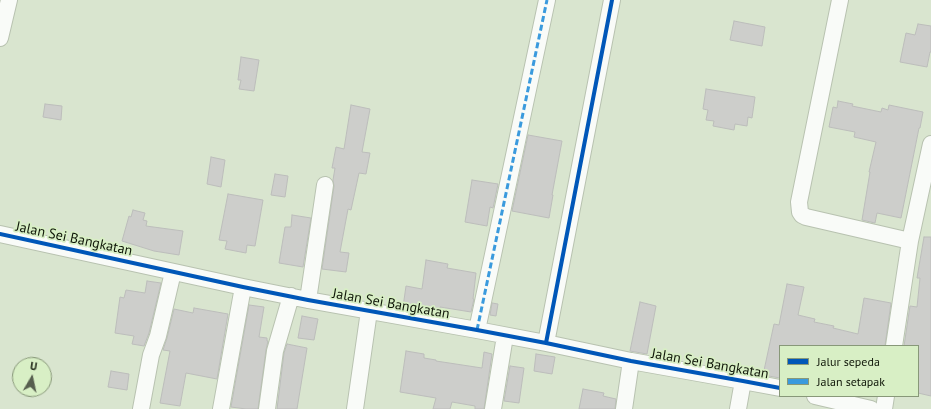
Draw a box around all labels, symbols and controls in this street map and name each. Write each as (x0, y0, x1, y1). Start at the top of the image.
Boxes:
street label: Jalan Sei Bangkatan (14, 218, 134, 260)
street label: Jalan Sei Bangkatan (331, 285, 451, 323)
street label: Jalan Sei Bangkatan (650, 345, 770, 383)
legend (779, 345, 919, 397)
text: Jalur sepeda (817, 354, 880, 369)
north arrow (12, 357, 52, 397)
text: U (29, 359, 38, 374)
text: Jalan setapak (817, 374, 885, 389)

